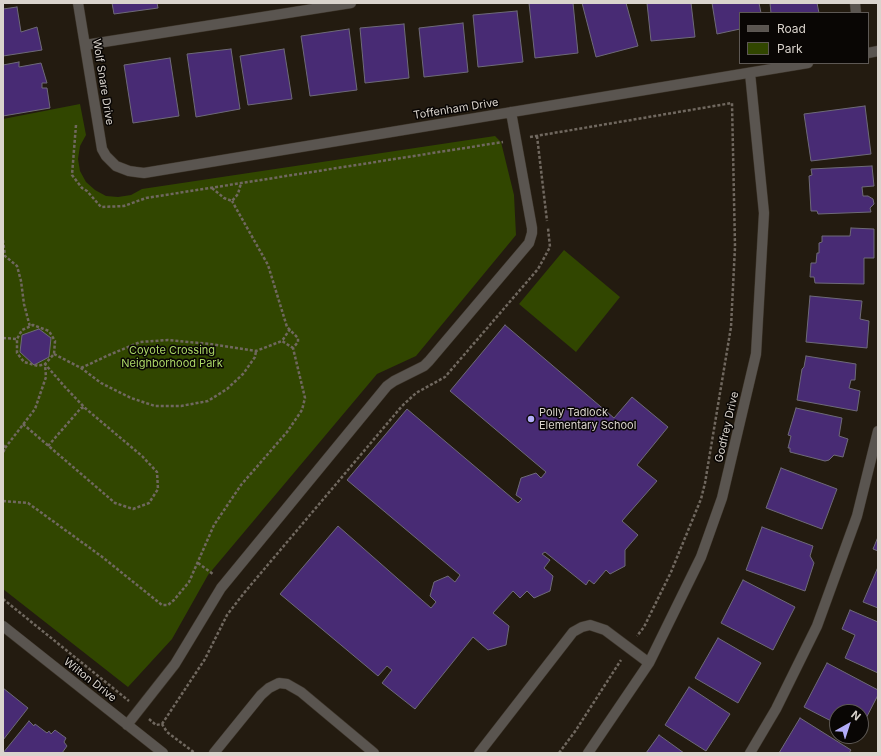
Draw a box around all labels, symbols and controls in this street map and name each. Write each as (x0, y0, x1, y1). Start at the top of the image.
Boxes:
legend (739, 12, 869, 64)
text: Road (777, 21, 806, 36)
street label: Wolf Snare Drive (90, 38, 116, 126)
text: Park (777, 41, 803, 56)
street label: Toffenham Drive (413, 96, 499, 122)
park label: Coyote Crossing Neighborhood Park (121, 344, 223, 370)
street label: Godfrey Drive (712, 390, 742, 464)
place label: Polly Tadlock Elementary School (539, 406, 636, 432)
marker: Polly Tadlock Elementary School (526, 414, 536, 424)
street label: Wilton Drive (61, 655, 119, 705)
north arrow (829, 704, 869, 744)
text: N (848, 707, 864, 724)

